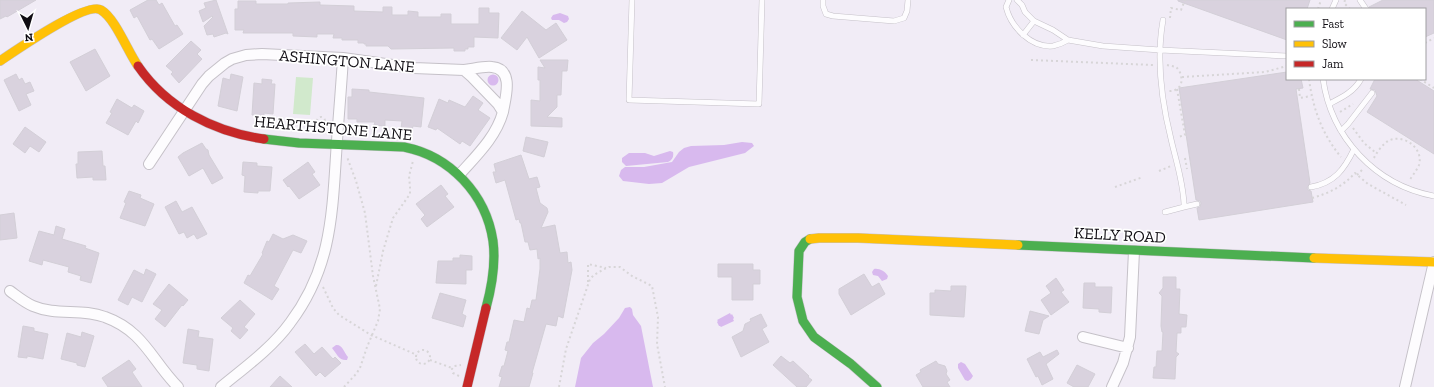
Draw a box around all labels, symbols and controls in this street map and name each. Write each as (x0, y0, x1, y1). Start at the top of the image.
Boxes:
north arrow (8, 8, 48, 48)
legend (1286, 8, 1426, 80)
text: Fast (1322, 17, 1345, 31)
text: N (23, 31, 34, 44)
text: Slow (1322, 37, 1348, 51)
street label: ASHINGTON LANE (279, 46, 415, 76)
text: Jam (1322, 57, 1344, 71)
street label: HEARTHSTONE LANE (253, 112, 413, 144)
street label: KELLY ROAD (1074, 223, 1166, 247)

